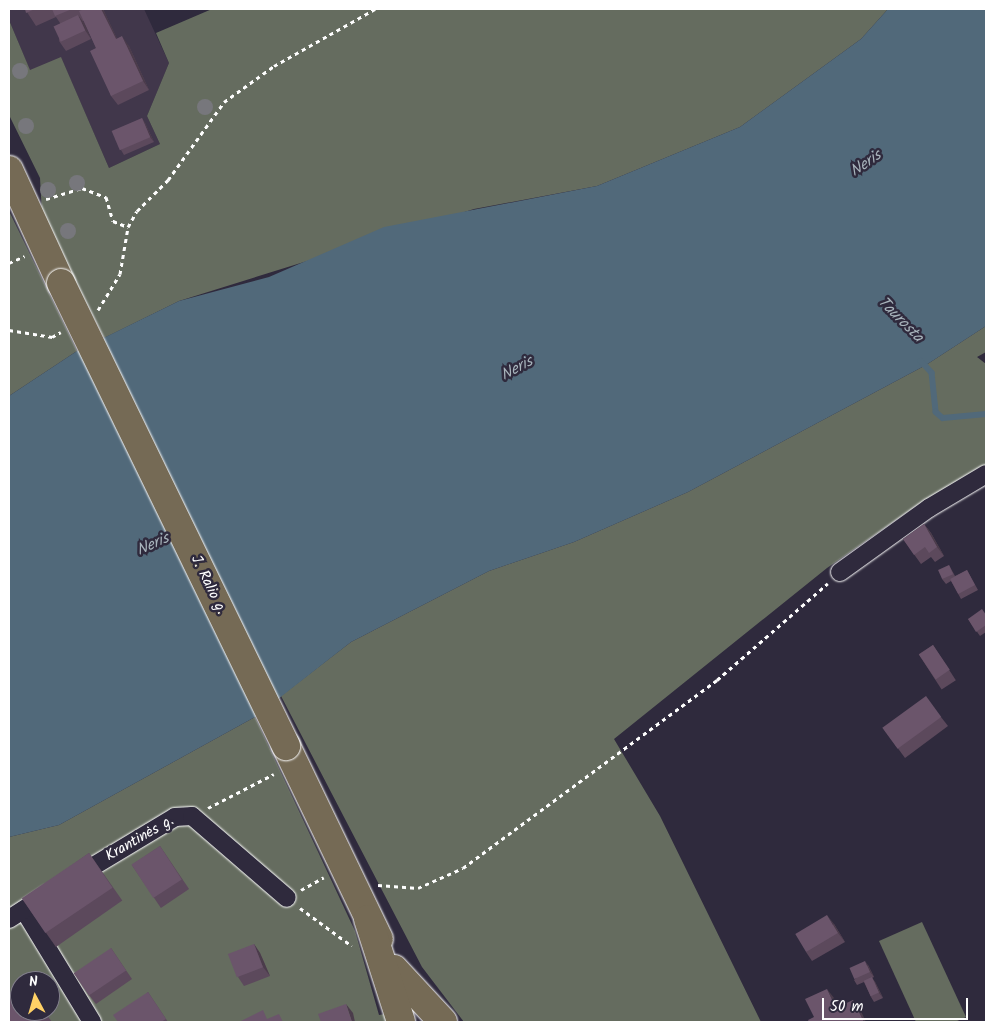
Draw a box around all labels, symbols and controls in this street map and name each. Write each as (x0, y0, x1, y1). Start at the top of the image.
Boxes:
water label: Neris (847, 146, 885, 182)
water label: Taurosta (873, 293, 927, 347)
water label: Neris (497, 352, 537, 386)
water label: Neris (134, 529, 172, 561)
street label: J. Ralio g. (186, 553, 230, 617)
street label: Krantinės g. (103, 812, 177, 866)
north arrow (10, 971, 60, 1021)
text: N (28, 971, 39, 993)
scale bar (825, 988, 971, 1020)
text: 50 m (830, 995, 864, 1019)

